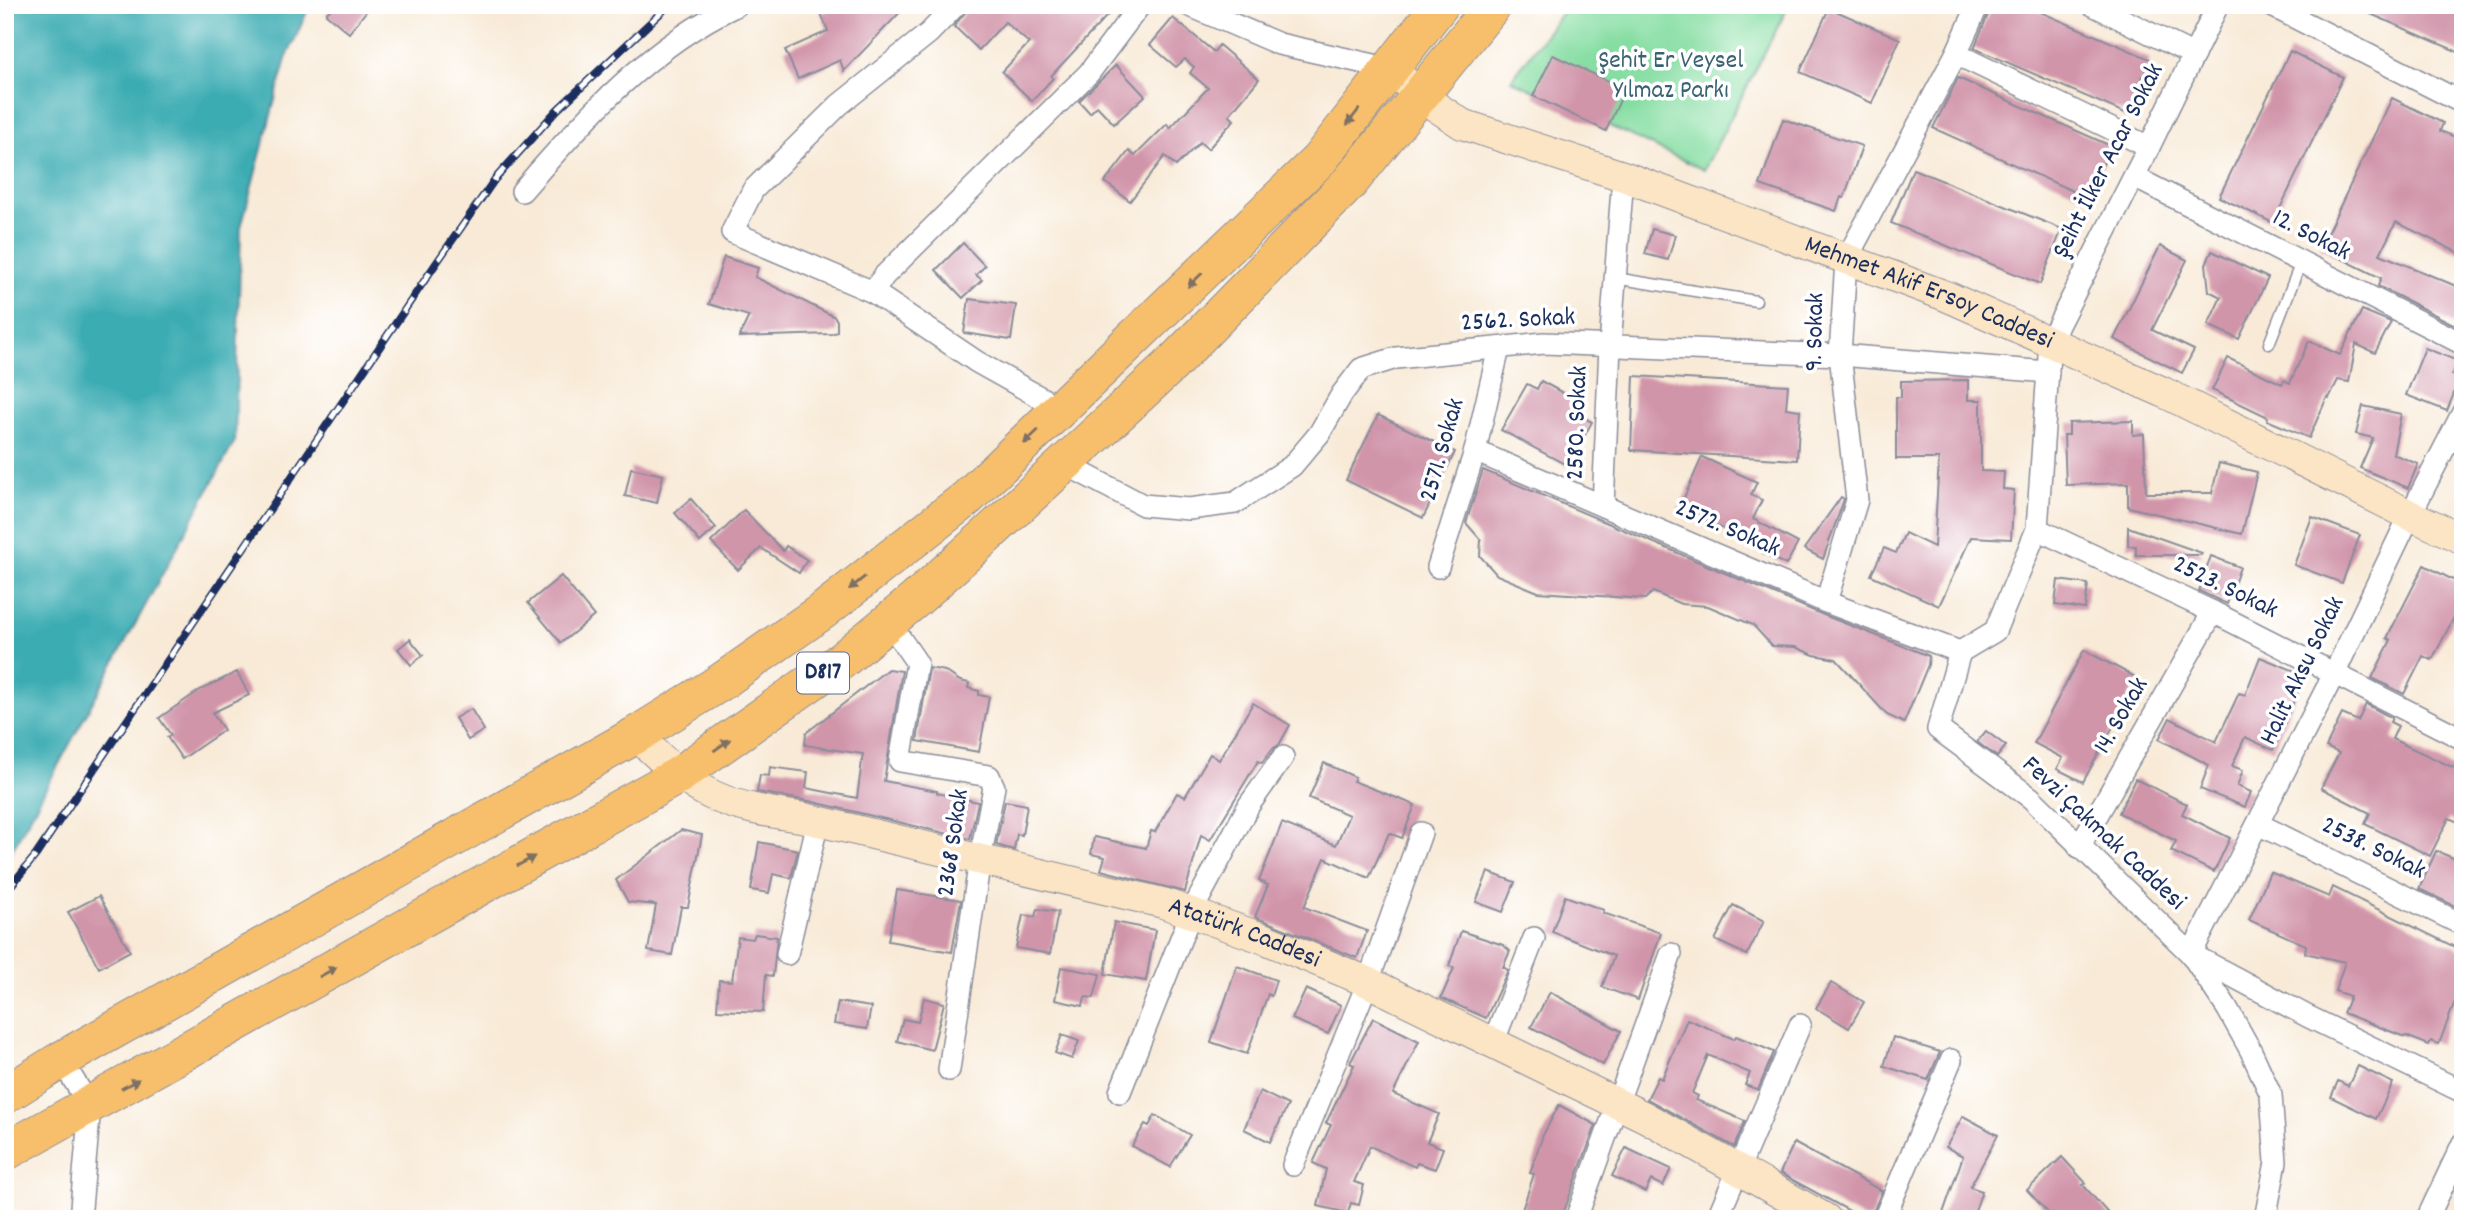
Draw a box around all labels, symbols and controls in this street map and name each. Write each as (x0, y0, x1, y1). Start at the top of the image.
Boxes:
park label: Şehit Er Veysel Yılmaz Parkı (1599, 43, 1743, 110)
street label: Şeiht İlker Acar Sokak (2044, 57, 2174, 265)
one-way arrow (1346, 108, 1361, 126)
street label: 12. Sokak (2265, 200, 2357, 272)
street label: Mehmet Akif Ersoy Caddesi (1799, 226, 2059, 360)
one-way arrow (1187, 272, 1204, 288)
street label: 9. Sokak (1797, 292, 1835, 372)
street label: 2562. Sokak (1460, 300, 1576, 342)
street label: 2580. Sokak (1558, 365, 1598, 481)
street label: 2571. Sokak (1411, 394, 1475, 506)
one-way arrow (1023, 429, 1040, 445)
street label: 2572. Sokak (1668, 490, 1786, 568)
street label: 2523. Sokak (2166, 547, 2284, 629)
one-way arrow (848, 576, 866, 591)
street label: Halit Aksu Sokak (2251, 590, 2355, 752)
road number: D817 (797, 652, 849, 694)
street label: 14. Sokak (2085, 671, 2159, 761)
one-way arrow (713, 738, 731, 752)
street label: Fevzi Çakmak Caddesi (2013, 748, 2194, 920)
street label: 2368 Sokak (928, 787, 980, 899)
street label: 2538. Sokak (2314, 808, 2432, 890)
one-way arrow (517, 855, 536, 867)
street label: Atatürk Caddesi (1163, 888, 1326, 979)
one-way arrow (318, 966, 338, 978)
one-way arrow (120, 1078, 139, 1090)

